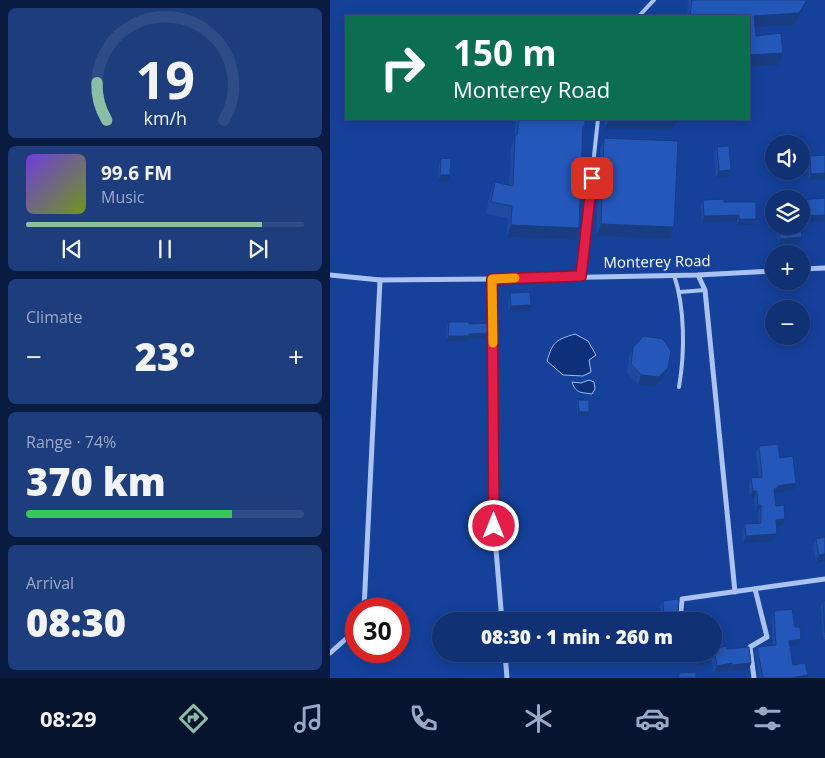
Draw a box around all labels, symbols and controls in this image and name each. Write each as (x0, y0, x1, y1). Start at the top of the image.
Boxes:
text: 150 m (453, 29, 557, 76)
icon: right (370, 35, 435, 100)
text: 19 (135, 43, 195, 114)
text: Monterey Road (453, 74, 610, 104)
text: km/h (143, 106, 187, 130)
map controls (765, 135, 810, 345)
button: sound (765, 135, 810, 180)
pin (571, 157, 613, 199)
text: 99.6 FM (101, 160, 172, 186)
icon: arrive (578, 164, 606, 192)
text: Music (101, 186, 145, 208)
button: layers (765, 190, 810, 235)
icon: previous (58, 235, 86, 263)
icon: pause (151, 235, 179, 263)
icon: next (244, 235, 272, 263)
button: + (765, 245, 810, 290)
street label: Monterey Road (603, 250, 711, 272)
button: − (765, 300, 810, 345)
text: Climate (26, 306, 83, 328)
text: 23° (135, 330, 195, 382)
text: − (26, 337, 42, 375)
text: + (288, 337, 304, 375)
text: Range · 74% (26, 431, 116, 453)
text: 370 km (26, 455, 166, 507)
position arrow (467, 499, 519, 551)
text: Arrival (26, 572, 74, 594)
text: 08:30 (26, 596, 126, 648)
speed limit sign: 30 (345, 598, 410, 663)
text: 08:30 · 1 min · 260 m (481, 624, 673, 650)
icon: directions (176, 701, 211, 736)
icon: music (291, 701, 326, 736)
icon: phone (406, 701, 441, 736)
icon: climate (521, 701, 556, 736)
icon: car (635, 701, 670, 736)
icon: filters (750, 701, 785, 736)
text: 08:29 (40, 703, 96, 733)

